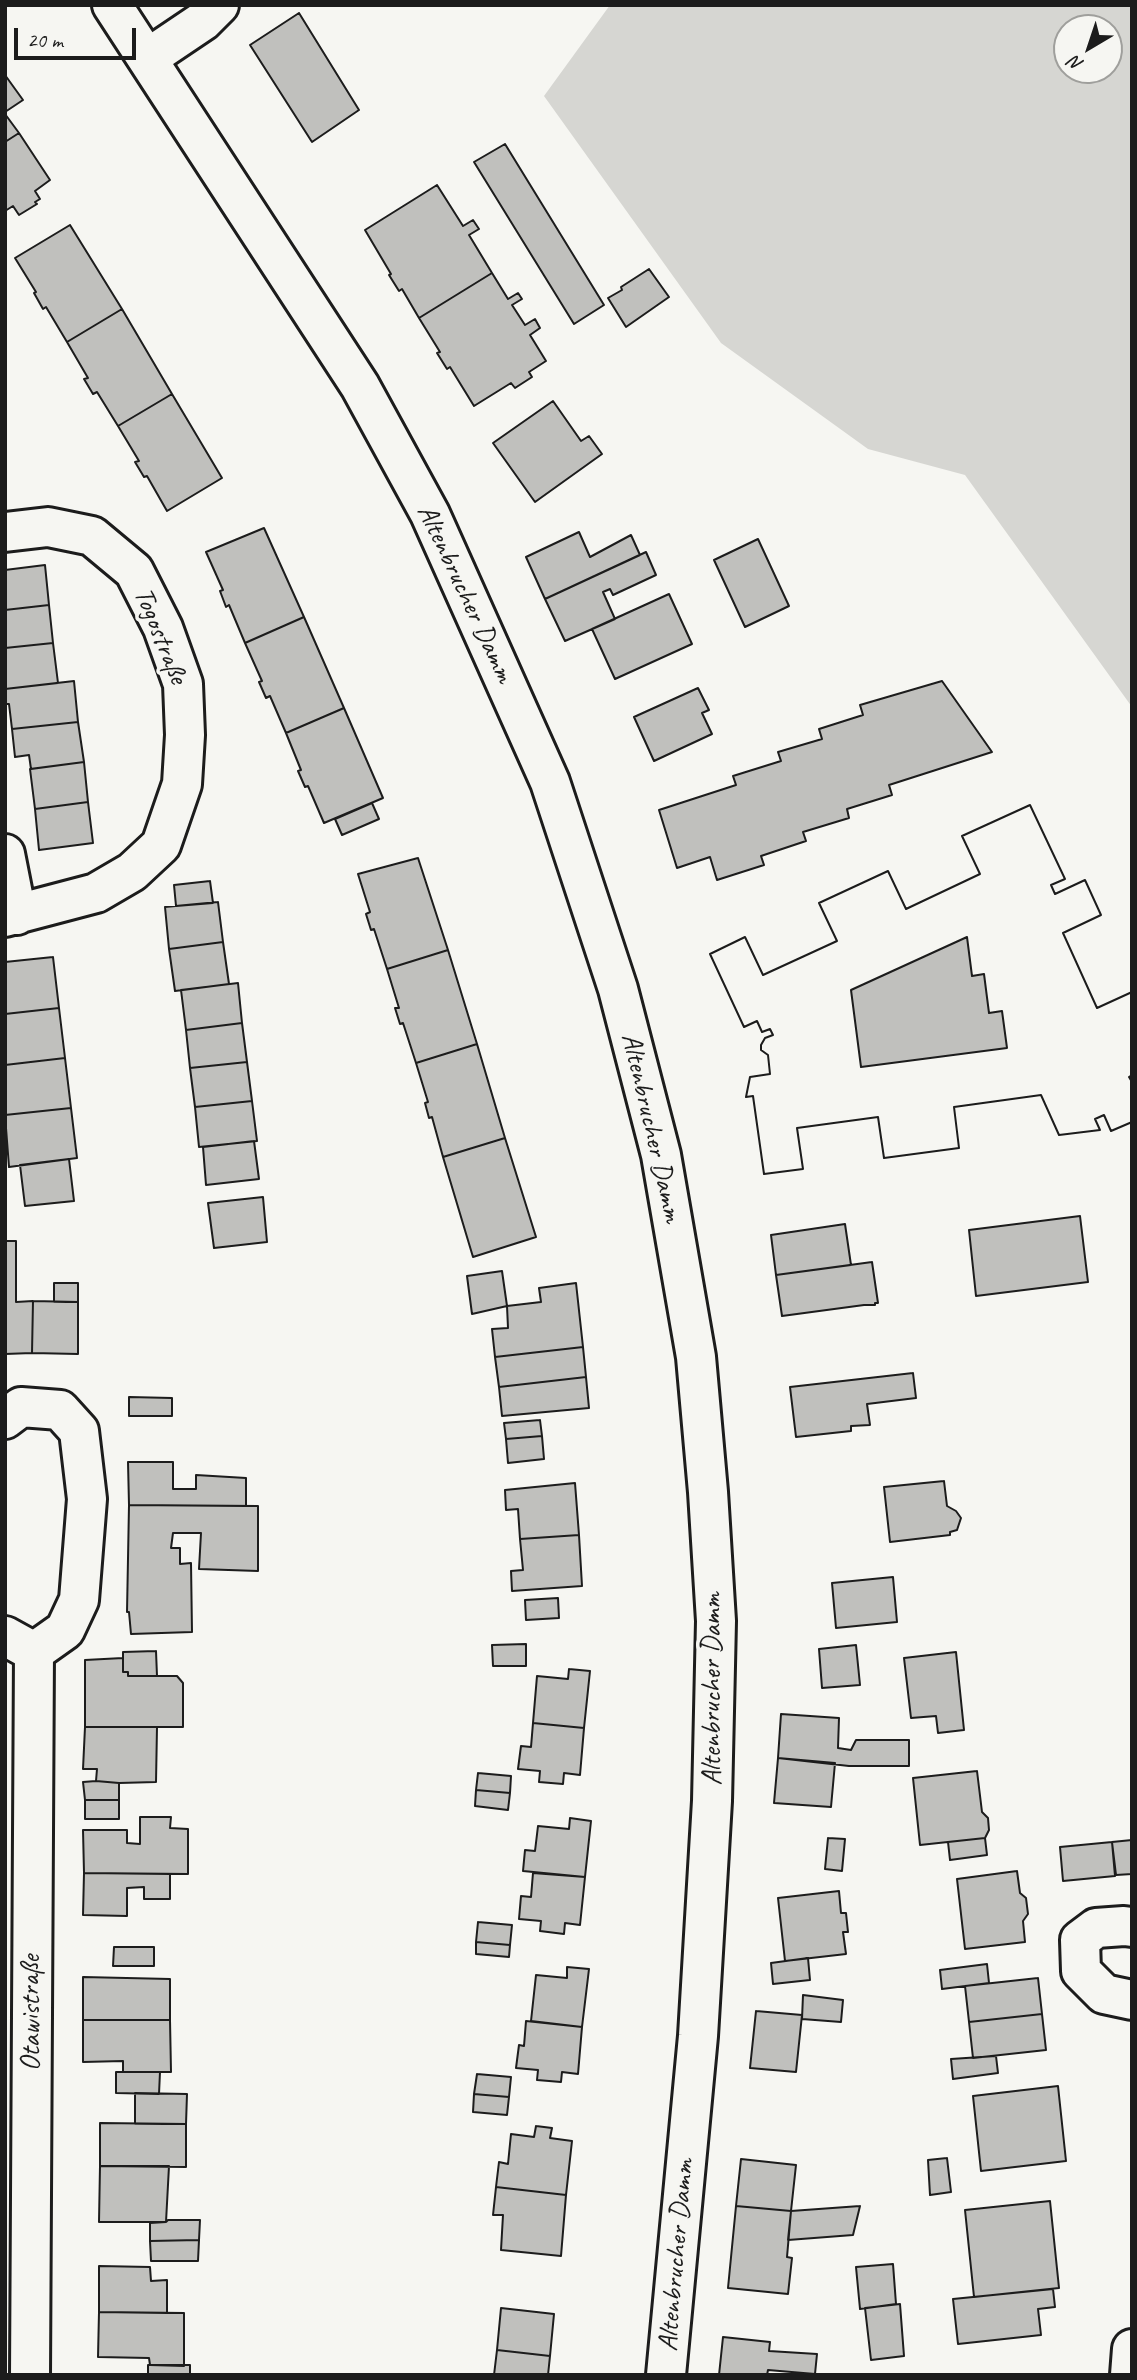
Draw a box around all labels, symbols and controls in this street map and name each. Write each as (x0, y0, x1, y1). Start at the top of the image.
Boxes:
scale bar (18, 14, 140, 58)
north arrow (1053, 14, 1123, 84)
text: 20 m (27, 27, 63, 53)
text: N (1064, 51, 1088, 77)
street label: Altenbrucher Damm (409, 499, 521, 689)
street label: Togostraße (126, 583, 194, 689)
street label: Altenbrucher Damm (613, 1030, 689, 1226)
street label: Altenbrucher Damm (696, 1592, 730, 1786)
street label: Otawistraße (15, 1955, 49, 2071)
street label: Altenbrucher Damm (652, 2157, 702, 2353)

